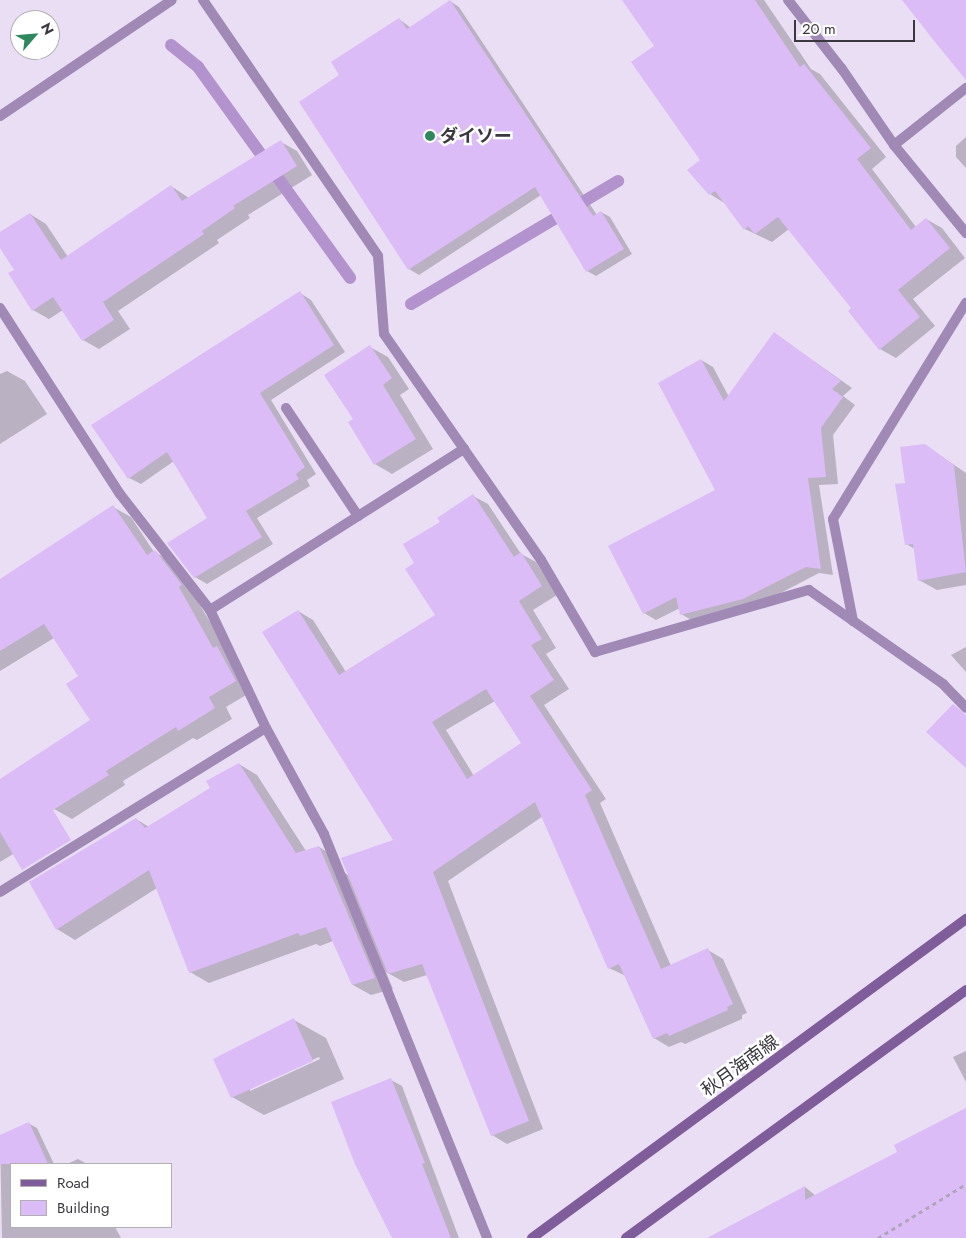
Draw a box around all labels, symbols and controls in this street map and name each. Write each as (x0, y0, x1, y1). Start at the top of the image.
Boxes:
north arrow (10, 10, 60, 60)
scale bar (796, 10, 917, 42)
text: 20 m (802, 18, 836, 40)
text: N (36, 19, 59, 38)
place label: ダイソー (440, 125, 512, 147)
marker: ダイソー (424, 130, 436, 142)
street label: 秋月海南線 (697, 1031, 783, 1101)
legend (10, 1163, 172, 1228)
text: Road (57, 1172, 89, 1194)
text: Building (57, 1197, 109, 1219)

